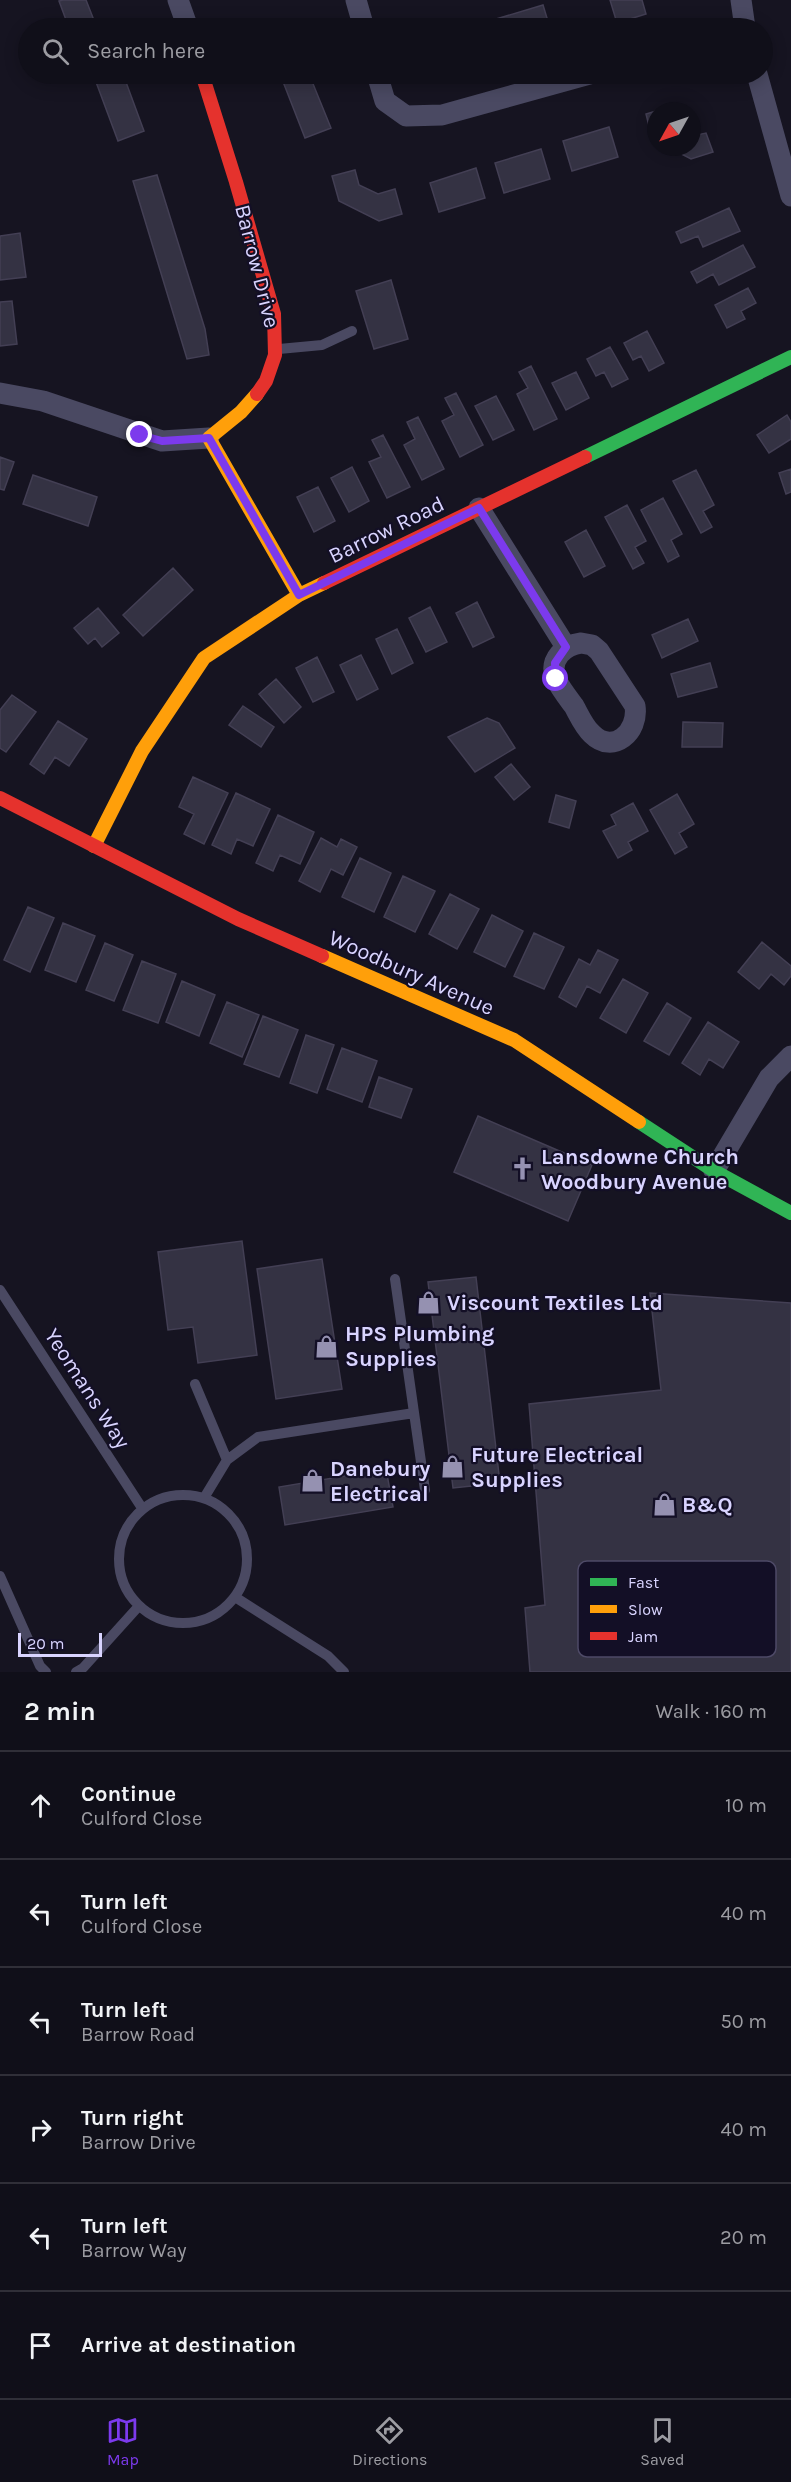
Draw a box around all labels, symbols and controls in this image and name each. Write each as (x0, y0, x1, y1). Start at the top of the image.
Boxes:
search box (18, 18, 773, 84)
icon: search (39, 35, 72, 68)
text: Search here (87, 38, 205, 64)
north arrow (647, 102, 701, 156)
street label: Barrow Drive (229, 202, 285, 331)
route end (126, 421, 152, 447)
street label: Barrow Road (324, 491, 449, 569)
route start (542, 665, 568, 691)
street label: Woodbury Avenue (325, 925, 498, 1021)
place label: Lansdowne Church Woodbury Avenue (541, 1144, 739, 1195)
church icon: Lansdowne Church Woodbury Avenue (510, 1156, 536, 1182)
shop icon: Viscount Textiles Ltd (416, 1289, 442, 1315)
place label: Viscount Textiles Ltd (447, 1290, 663, 1316)
place label: HPS Plumbing Supplies (345, 1321, 494, 1372)
street label: Yeomans Way (39, 1324, 136, 1454)
shop icon: HPS Plumbing Supplies (314, 1333, 340, 1359)
place label: Future Electrical Supplies (471, 1442, 643, 1493)
shop icon: Future Electrical Supplies (440, 1454, 466, 1480)
place label: Danebury Electrical (330, 1456, 430, 1507)
shop icon: Danebury Electrical (299, 1468, 325, 1494)
shop icon: B&Q (651, 1491, 677, 1517)
place label: B&Q (682, 1492, 733, 1518)
legend (578, 1561, 776, 1657)
text: Fast (628, 1573, 659, 1592)
text: Slow (628, 1600, 663, 1619)
text: Jam (628, 1627, 658, 1646)
scale bar (18, 1630, 102, 1658)
text: 20 m (27, 1634, 65, 1653)
text: 2 min (24, 1696, 96, 1727)
text: Walk · 160 m (655, 1700, 767, 1723)
text: Continue (81, 1781, 176, 1807)
icon: ahead (24, 1789, 57, 1822)
text: 10 m (725, 1794, 767, 1817)
text: Culford Close (81, 1807, 202, 1830)
text: Turn left (81, 1889, 168, 1915)
icon: left (24, 1897, 57, 1930)
text: 40 m (721, 1902, 767, 1925)
text: Culford Close (81, 1915, 202, 1938)
text: Turn left (81, 1997, 168, 2023)
icon: left (24, 2005, 57, 2038)
text: 50 m (720, 2010, 767, 2033)
text: Barrow Road (81, 2023, 195, 2046)
text: Turn right (81, 2105, 184, 2131)
icon: right (24, 2113, 57, 2146)
text: 40 m (721, 2118, 767, 2141)
text: Barrow Drive (81, 2131, 196, 2154)
text: Turn left (81, 2213, 168, 2239)
icon: left (24, 2221, 57, 2254)
text: 20 m (720, 2226, 767, 2249)
text: Barrow Way (81, 2239, 187, 2262)
icon: arrive (24, 2329, 57, 2362)
text: Arrive at destination (81, 2332, 296, 2358)
tab: Map (106, 2414, 139, 2469)
tab: Directions (352, 2414, 427, 2469)
tab: Saved (640, 2414, 685, 2469)

